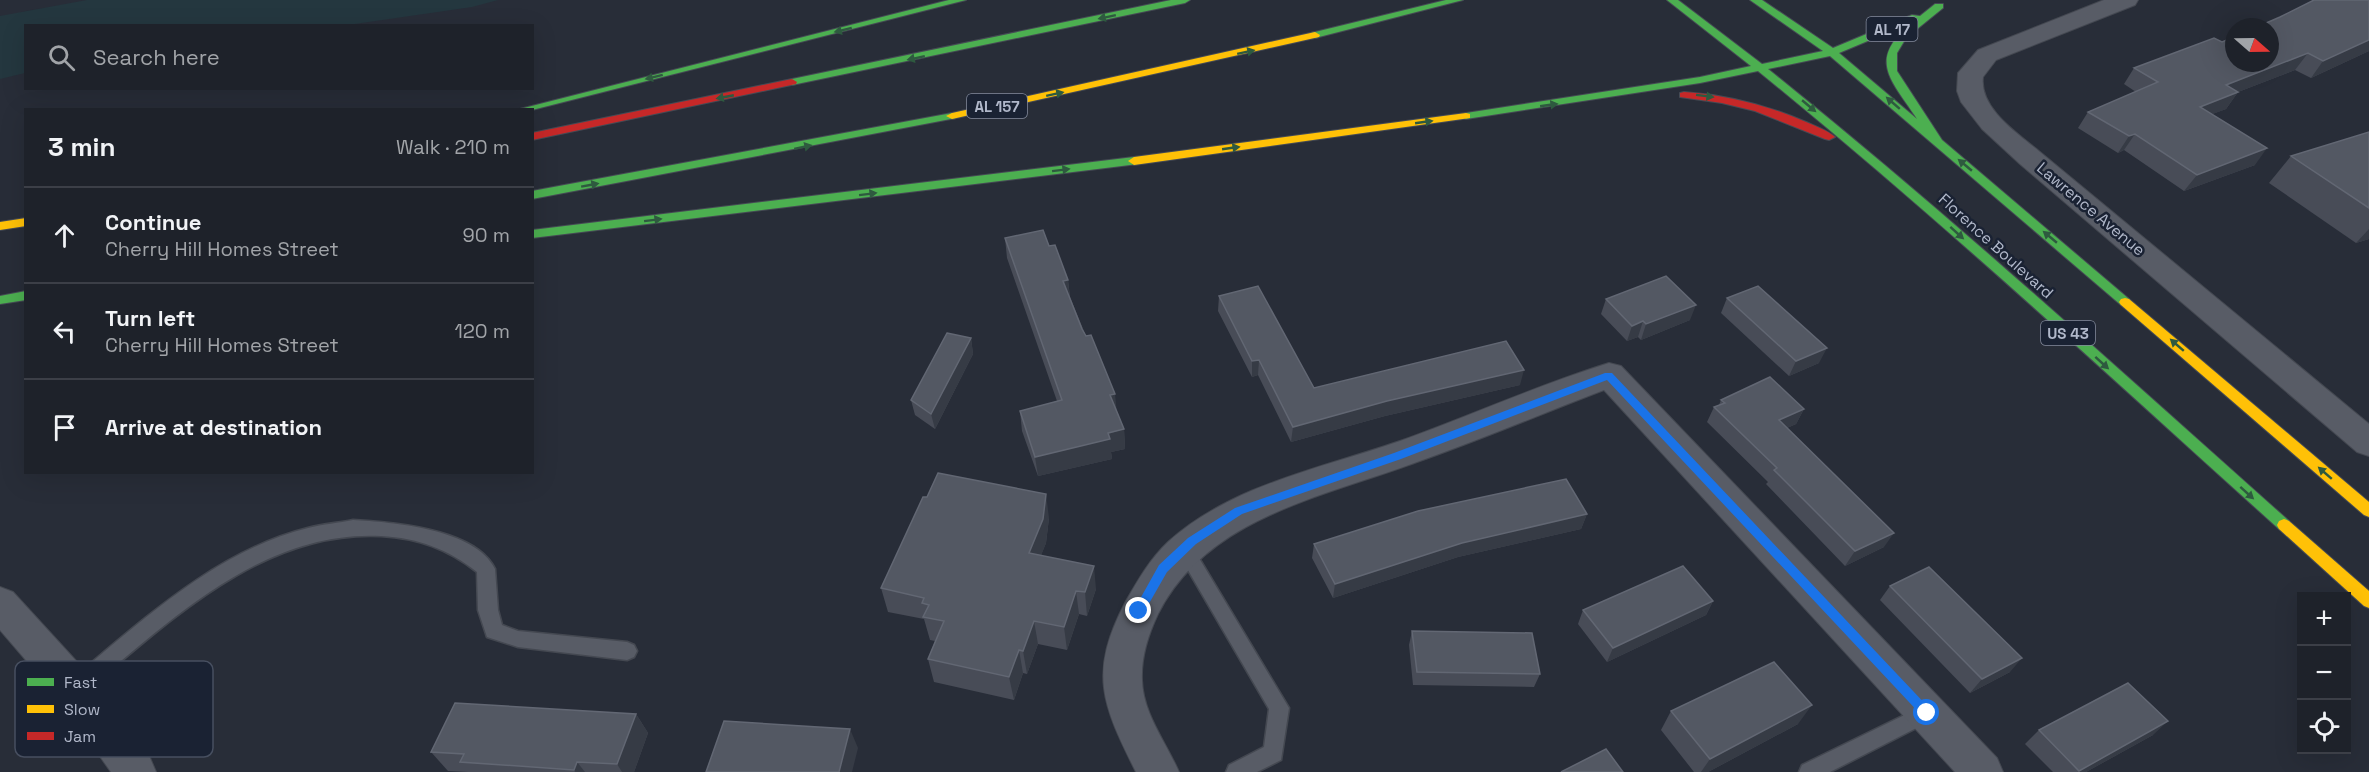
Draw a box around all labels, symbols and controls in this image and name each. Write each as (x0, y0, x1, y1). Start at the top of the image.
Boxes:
one-way arrow (1097, 13, 1116, 22)
road number: AL 17 (1866, 17, 1918, 41)
north arrow (2225, 18, 2279, 72)
search box (24, 24, 534, 90)
one-way arrow (834, 26, 852, 36)
icon: search (45, 41, 78, 74)
text: Search here (93, 43, 220, 71)
one-way arrow (1236, 47, 1255, 56)
one-way arrow (906, 54, 925, 63)
one-way arrow (645, 73, 663, 83)
one-way arrow (1046, 89, 1065, 98)
one-way arrow (1696, 92, 1715, 101)
one-way arrow (716, 93, 735, 103)
road number: AL 157 (967, 94, 1027, 118)
one-way arrow (1886, 97, 1901, 110)
one-way arrow (1801, 99, 1817, 112)
one-way arrow (1539, 100, 1558, 109)
one-way arrow (1415, 117, 1434, 126)
text: 3 min (48, 130, 116, 164)
text: Walk · 210 m (396, 134, 510, 160)
one-way arrow (793, 142, 812, 151)
one-way arrow (1222, 144, 1241, 153)
street label: Lawrence Avenue (2033, 158, 2149, 260)
one-way arrow (1958, 159, 1973, 172)
one-way arrow (1052, 165, 1071, 174)
one-way arrow (581, 181, 600, 190)
one-way arrow (858, 189, 877, 198)
street label: Florence Boulevard (1934, 189, 2058, 303)
text: Continue (105, 208, 201, 236)
one-way arrow (644, 215, 663, 224)
icon: ahead (48, 219, 81, 252)
text: 90 m (463, 222, 510, 248)
one-way arrow (1949, 226, 1964, 239)
one-way arrow (2042, 230, 2058, 243)
text: Cherry Hill Homes Street (105, 236, 339, 262)
text: Turn left (105, 304, 195, 332)
icon: left (48, 315, 81, 348)
text: 120 m (454, 318, 510, 344)
road number: US 43 (2041, 321, 2095, 345)
text: Cherry Hill Homes Street (105, 332, 339, 358)
one-way arrow (2170, 339, 2185, 352)
one-way arrow (2094, 356, 2109, 369)
icon: arrive (48, 411, 81, 444)
text: Arrive at destination (105, 413, 322, 441)
one-way arrow (2317, 466, 2333, 479)
one-way arrow (2240, 486, 2255, 500)
map controls (2297, 592, 2351, 754)
button: + (2297, 592, 2351, 646)
route end (1125, 597, 1151, 623)
button: − (2297, 646, 2351, 700)
legend (15, 661, 213, 757)
text: Fast (64, 672, 97, 693)
text: Slow (64, 699, 100, 720)
route start (1913, 699, 1939, 725)
button: locate (2297, 700, 2351, 754)
text: Jam (64, 726, 96, 747)

